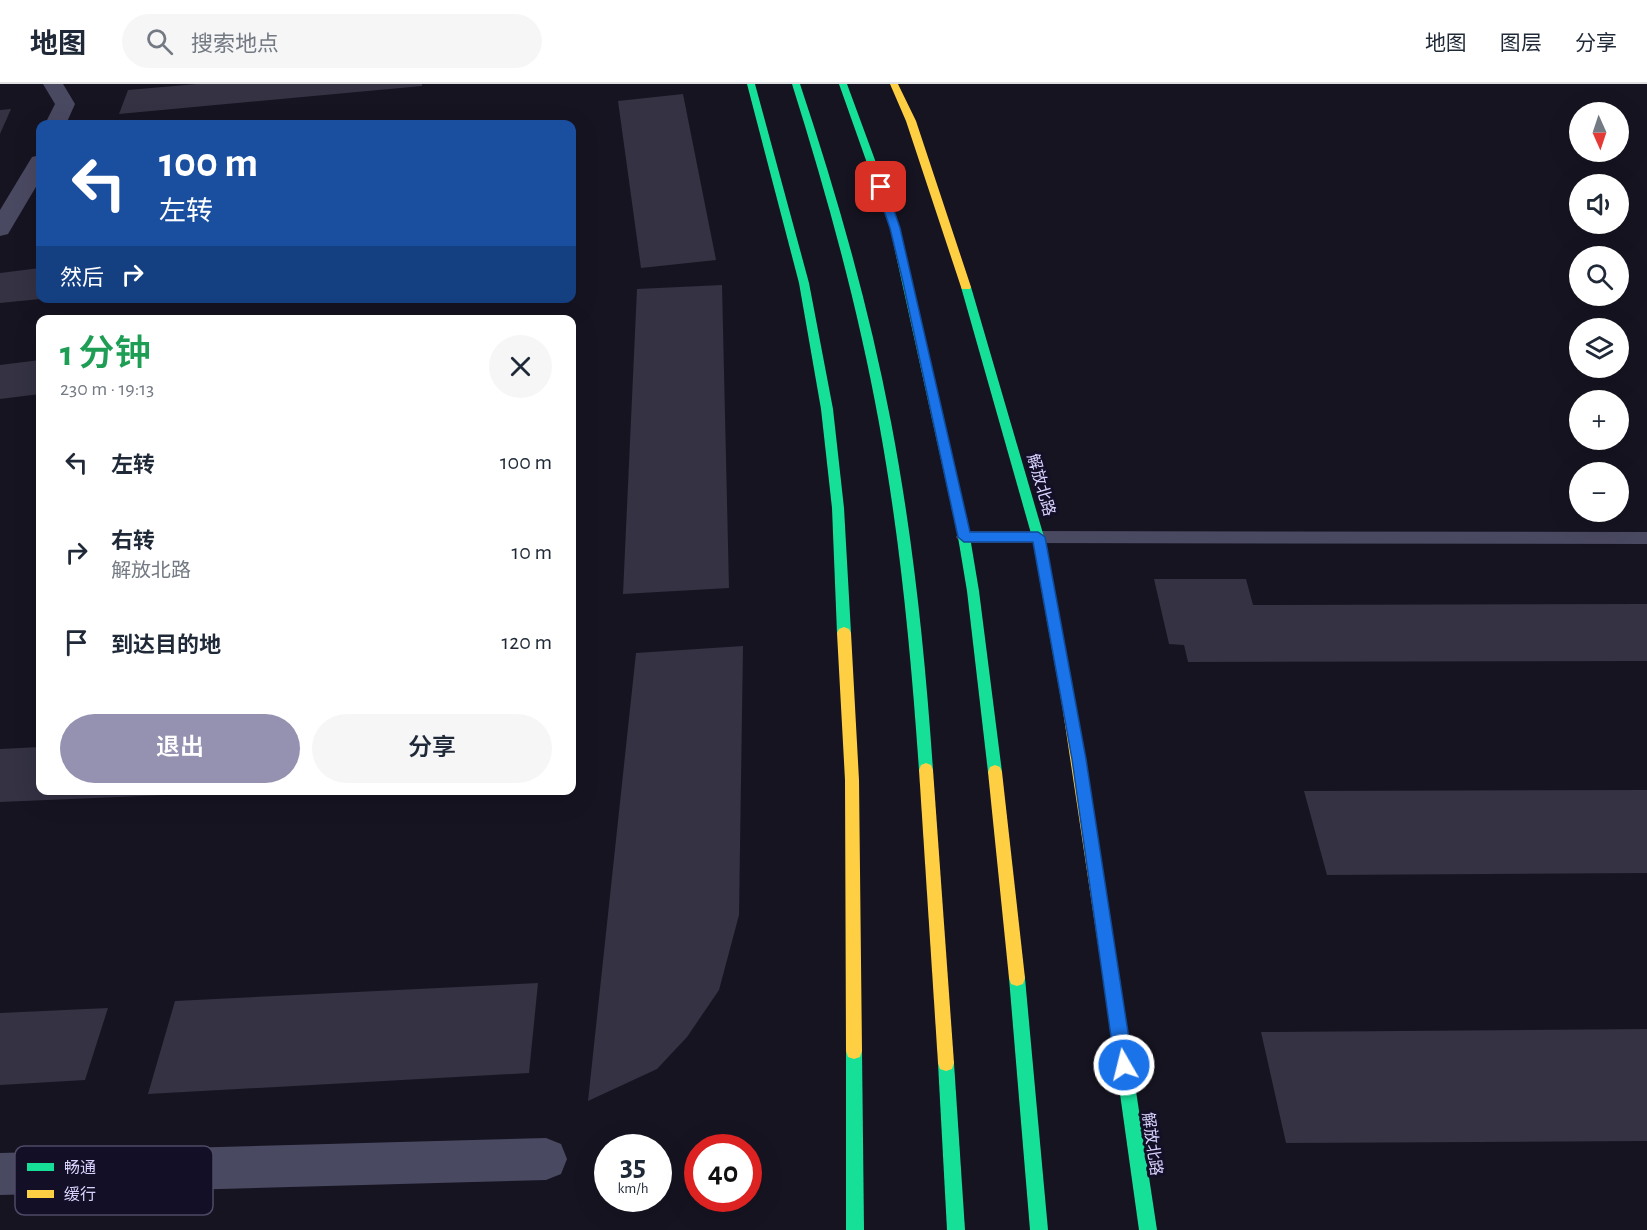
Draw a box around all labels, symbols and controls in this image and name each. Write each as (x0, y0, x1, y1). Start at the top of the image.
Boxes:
search box (122, 14, 542, 68)
icon: search (143, 25, 176, 58)
text: 地图 (30, 31, 86, 59)
text: 搜索地点 (191, 33, 279, 55)
text: 地图 (1425, 33, 1467, 54)
text: 图层 (1500, 33, 1542, 54)
text: 分享 (1575, 33, 1617, 54)
north arrow (1569, 102, 1629, 162)
map controls (1569, 102, 1629, 522)
text: 100 m (159, 142, 258, 184)
icon: left (60, 144, 138, 222)
pin (855, 161, 906, 212)
icon: arrive (864, 170, 897, 203)
button: sound (1569, 174, 1629, 234)
text: 左转 (159, 198, 213, 225)
button: search (1569, 246, 1629, 306)
icon: right (116, 258, 149, 291)
text: 然后 (60, 267, 104, 289)
button: layers (1569, 318, 1629, 378)
button: close (489, 335, 552, 398)
text: 1 分钟 (60, 336, 150, 372)
text: 230 m · 19:13 (60, 379, 154, 399)
button: + (1569, 390, 1629, 450)
icon: left (60, 446, 93, 479)
text: 100 m (500, 451, 552, 473)
street label: 解放北路 (1024, 452, 1058, 518)
text: 左转 (111, 454, 155, 476)
button: − (1569, 462, 1629, 522)
text: 右转 (111, 530, 155, 552)
icon: right (60, 536, 93, 569)
text: 10 m (512, 541, 552, 563)
text: 解放北路 (111, 561, 191, 581)
icon: arrive (60, 626, 93, 659)
text: 120 m (502, 631, 552, 653)
text: 到达目的地 (111, 634, 221, 656)
button: 退出 (60, 714, 300, 783)
button: 分享 (312, 714, 552, 783)
position arrow (1092, 1033, 1156, 1097)
street label: 解放北路 (1140, 1111, 1165, 1177)
speed limit sign: 40 (684, 1134, 762, 1212)
legend (15, 1146, 213, 1215)
text: 35 (620, 1151, 646, 1181)
text: 畅通 (64, 1159, 96, 1176)
text: km/h (618, 1181, 648, 1196)
text: 缓行 (64, 1186, 96, 1203)

